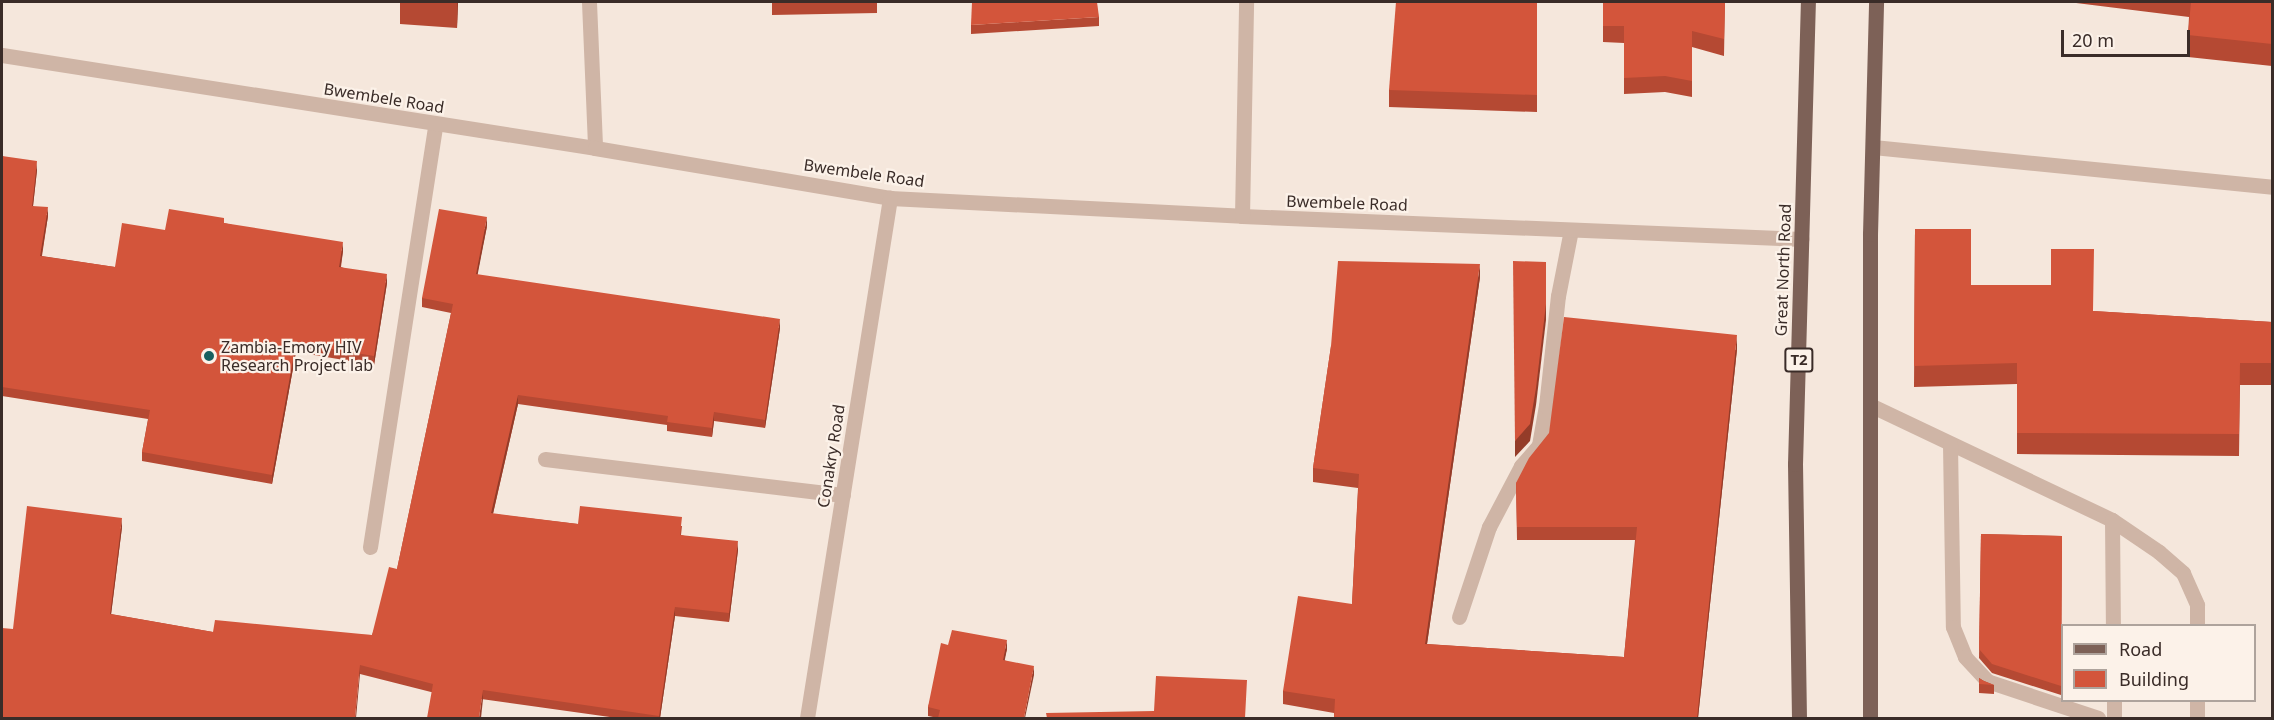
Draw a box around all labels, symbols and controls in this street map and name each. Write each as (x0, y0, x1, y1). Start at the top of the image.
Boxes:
scale bar (2064, 18, 2193, 56)
text: 20 m (2072, 28, 2114, 52)
street label: Bwembele Road (322, 79, 446, 117)
street label: Bwembele Road (802, 155, 926, 191)
street label: Bwembele Road (1286, 191, 1408, 215)
street label: Great North Road (1771, 203, 1795, 337)
place label: Zambia-Emory HIV Research Project lab (221, 337, 373, 375)
road number: T2 (1784, 348, 1814, 372)
marker: Zambia-Emory HIV Research Project lab (202, 349, 216, 363)
street label: Conakry Road (813, 403, 849, 509)
legend (2061, 624, 2256, 702)
text: Road (2119, 637, 2162, 661)
text: Building (2119, 667, 2189, 691)

